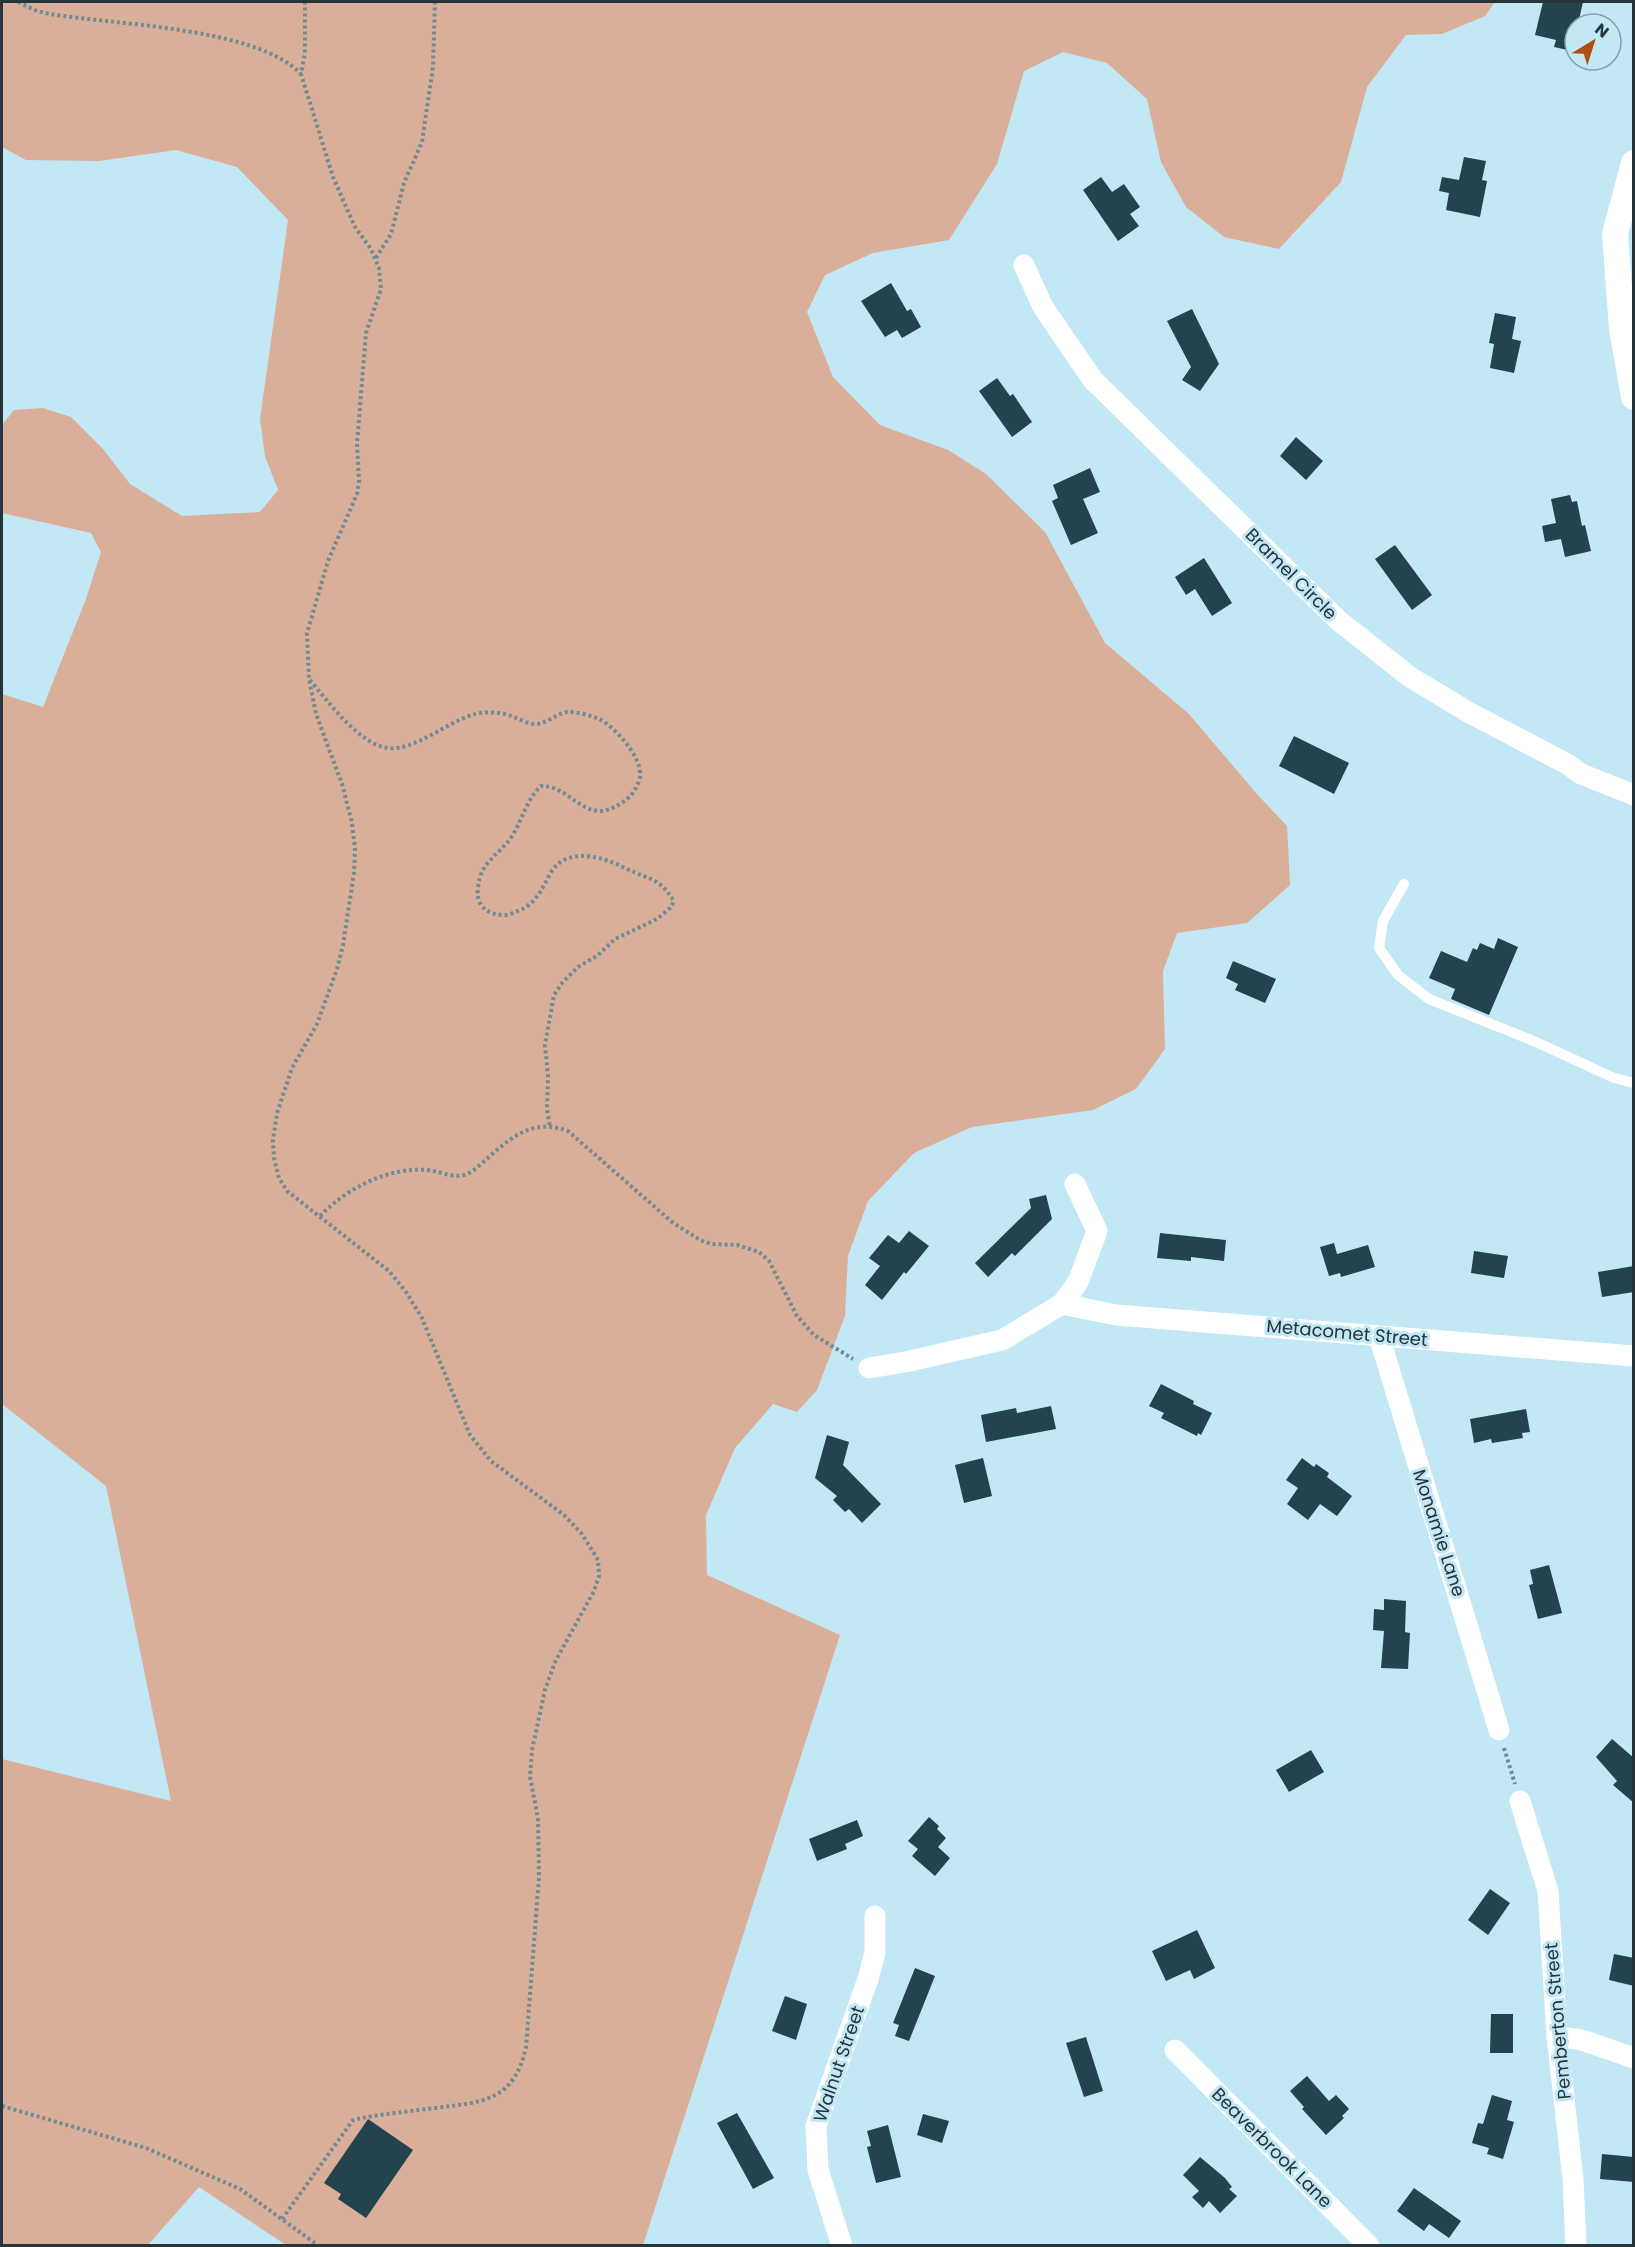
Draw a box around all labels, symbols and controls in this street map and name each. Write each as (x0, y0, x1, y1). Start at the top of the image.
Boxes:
north arrow (1563, 12, 1623, 72)
text: N (1590, 18, 1614, 43)
street label: Bramel Circle (1240, 522, 1343, 625)
street label: Metacomet Street (1265, 1313, 1429, 1352)
street label: Monamie Lane (1407, 1466, 1472, 1600)
street label: Pemberton Street (1538, 1942, 1577, 2100)
street label: Walnut Street (807, 2002, 870, 2125)
street label: Beaverbrook Lane (1207, 2082, 1338, 2213)

